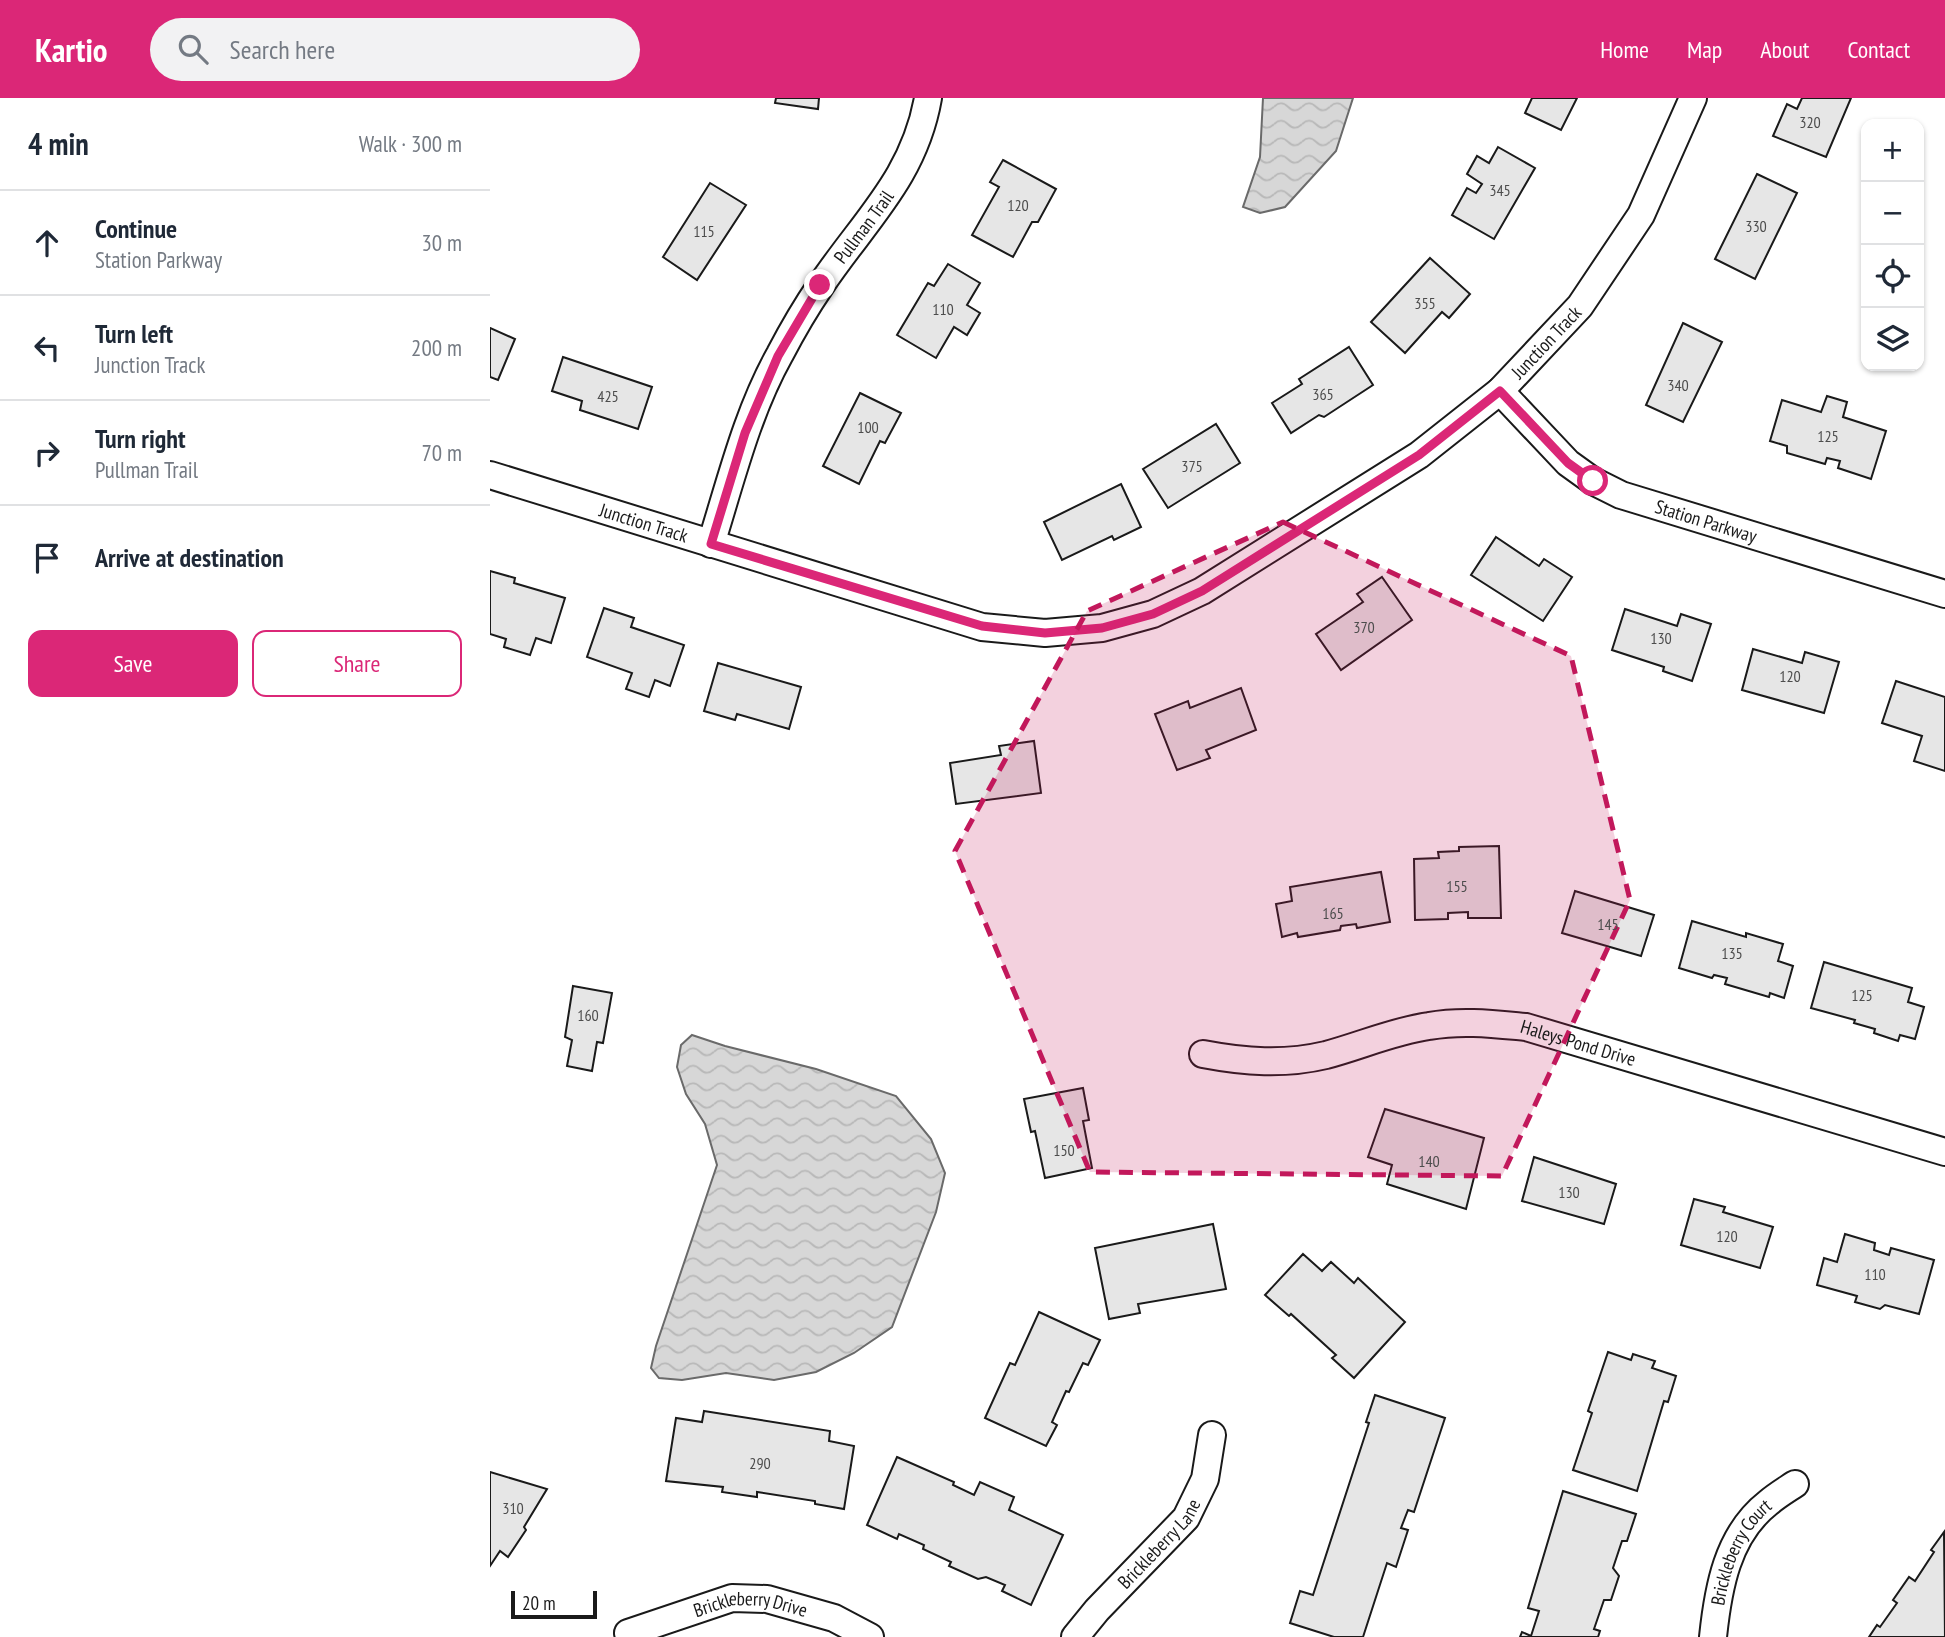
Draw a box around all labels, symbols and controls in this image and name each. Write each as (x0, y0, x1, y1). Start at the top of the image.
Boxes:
search box (150, 18, 640, 81)
text: Kartio (35, 28, 108, 71)
icon: search (174, 30, 212, 68)
text: Search here (230, 33, 335, 66)
text: Home (1600, 34, 1649, 65)
text: Map (1687, 34, 1722, 65)
text: About (1760, 34, 1809, 65)
text: Contact (1847, 34, 1910, 65)
house number: 320 (1799, 112, 1821, 132)
map controls (1861, 119, 1924, 371)
button: + (1861, 119, 1924, 182)
text: 4 min (28, 124, 89, 163)
text: Walk · 300 m (359, 129, 462, 158)
house number: 345 (1489, 180, 1511, 200)
button: − (1861, 182, 1924, 245)
street label: Pullman Trail (828, 185, 899, 268)
house number: 120 (1007, 195, 1029, 215)
text: Continue (95, 212, 177, 245)
house number: 330 (1745, 216, 1767, 236)
house number: 115 (693, 221, 715, 241)
icon: ahead (28, 224, 66, 262)
text: 30 m (421, 228, 462, 257)
text: Station Parkway (95, 245, 222, 274)
button: locate (1861, 245, 1924, 308)
route end (804, 269, 835, 300)
house number: 355 (1414, 293, 1436, 313)
house number: 110 (932, 299, 954, 319)
street label: Junction Track (1505, 300, 1587, 384)
button: layers (1861, 308, 1924, 371)
text: Turn left (95, 317, 173, 350)
icon: left (28, 329, 66, 367)
text: 200 m (411, 333, 462, 362)
text: Junction Track (95, 350, 205, 379)
house number: 340 (1667, 375, 1689, 395)
house number: 365 (1312, 384, 1334, 404)
house number: 425 (597, 386, 619, 406)
house number: 100 (857, 417, 879, 437)
text: Turn right (95, 422, 186, 455)
house number: 125 (1817, 426, 1839, 446)
icon: right (28, 434, 66, 472)
text: 70 m (421, 438, 462, 467)
text: Pullman Trail (95, 455, 198, 484)
house number: 375 (1181, 456, 1203, 476)
route start (1577, 465, 1608, 496)
street label: Station Parkway (1652, 494, 1761, 548)
street label: Junction Track (596, 497, 692, 548)
icon: arrive (28, 539, 66, 577)
text: Arrive at destination (95, 541, 284, 574)
house number: 370 (1353, 617, 1375, 637)
house number: 130 (1650, 628, 1672, 648)
button: Save (28, 630, 238, 697)
button: Share (252, 630, 462, 697)
house number: 120 (1779, 666, 1801, 686)
house number: 155 (1446, 876, 1468, 896)
house number: 165 (1322, 903, 1344, 923)
house number: 145 (1597, 914, 1619, 934)
house number: 135 (1721, 943, 1743, 963)
house number: 125 (1851, 985, 1873, 1005)
house number: 160 (577, 1005, 599, 1025)
street label: Haleys Pond Drive (1518, 1014, 1639, 1071)
house number: 150 (1053, 1140, 1075, 1160)
house number: 140 (1418, 1151, 1440, 1171)
house number: 130 (1558, 1182, 1580, 1202)
house number: 120 (1716, 1226, 1738, 1246)
house number: 110 (1864, 1264, 1886, 1284)
house number: 290 (749, 1453, 771, 1473)
street label: Brickleberry Court (1705, 1493, 1777, 1607)
street label: Brickleberry Lane (1112, 1495, 1206, 1594)
house number: 310 (502, 1498, 524, 1518)
street label: Brickleberry Drive (690, 1586, 810, 1622)
scale bar (511, 1588, 597, 1620)
text: 20 m (522, 1591, 556, 1615)

